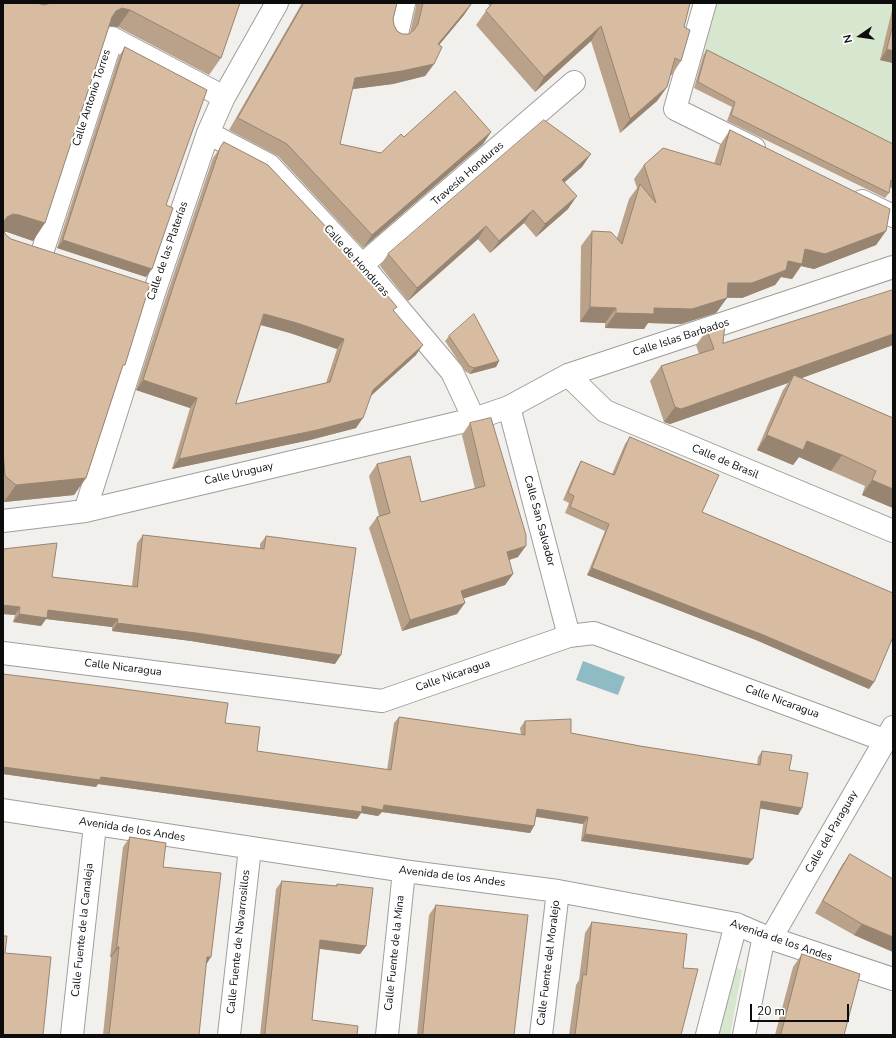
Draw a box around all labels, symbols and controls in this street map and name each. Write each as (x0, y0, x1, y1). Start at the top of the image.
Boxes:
north arrow (840, 16, 880, 56)
text: N (840, 33, 856, 45)
street label: Calle Antonio Torres (70, 48, 114, 148)
street label: Travesía Honduras (429, 139, 507, 209)
street label: Calle de las Platerías (145, 200, 191, 302)
street label: Calle de Honduras (320, 223, 392, 299)
street label: Calle Islas Barbados (631, 316, 731, 360)
street label: Calle de Brasil (690, 442, 760, 482)
street label: Calle Uruguay (203, 460, 275, 488)
street label: Calle San Salvador (521, 474, 557, 568)
street label: Calle Nicaragua (84, 657, 162, 679)
street label: Calle Nicaragua (414, 657, 492, 695)
street label: Calle Nicaragua (743, 682, 821, 722)
street label: Calle del Paraguay (803, 789, 861, 875)
street label: Avenida de los Andes (78, 815, 186, 845)
street label: Calle Fuente de la Canaleja (69, 862, 97, 998)
street label: Avenida de los Andes (398, 864, 506, 890)
street label: Calle Fuente de Navarrosillos (225, 869, 253, 1015)
street label: Calle Fuente de la Mina (382, 895, 408, 1011)
street label: Calle Fuente del Moralejo (535, 900, 563, 1026)
street label: Avenida de los Andes (728, 917, 834, 965)
scale bar (752, 996, 851, 1022)
text: 20 m (757, 1003, 785, 1019)

